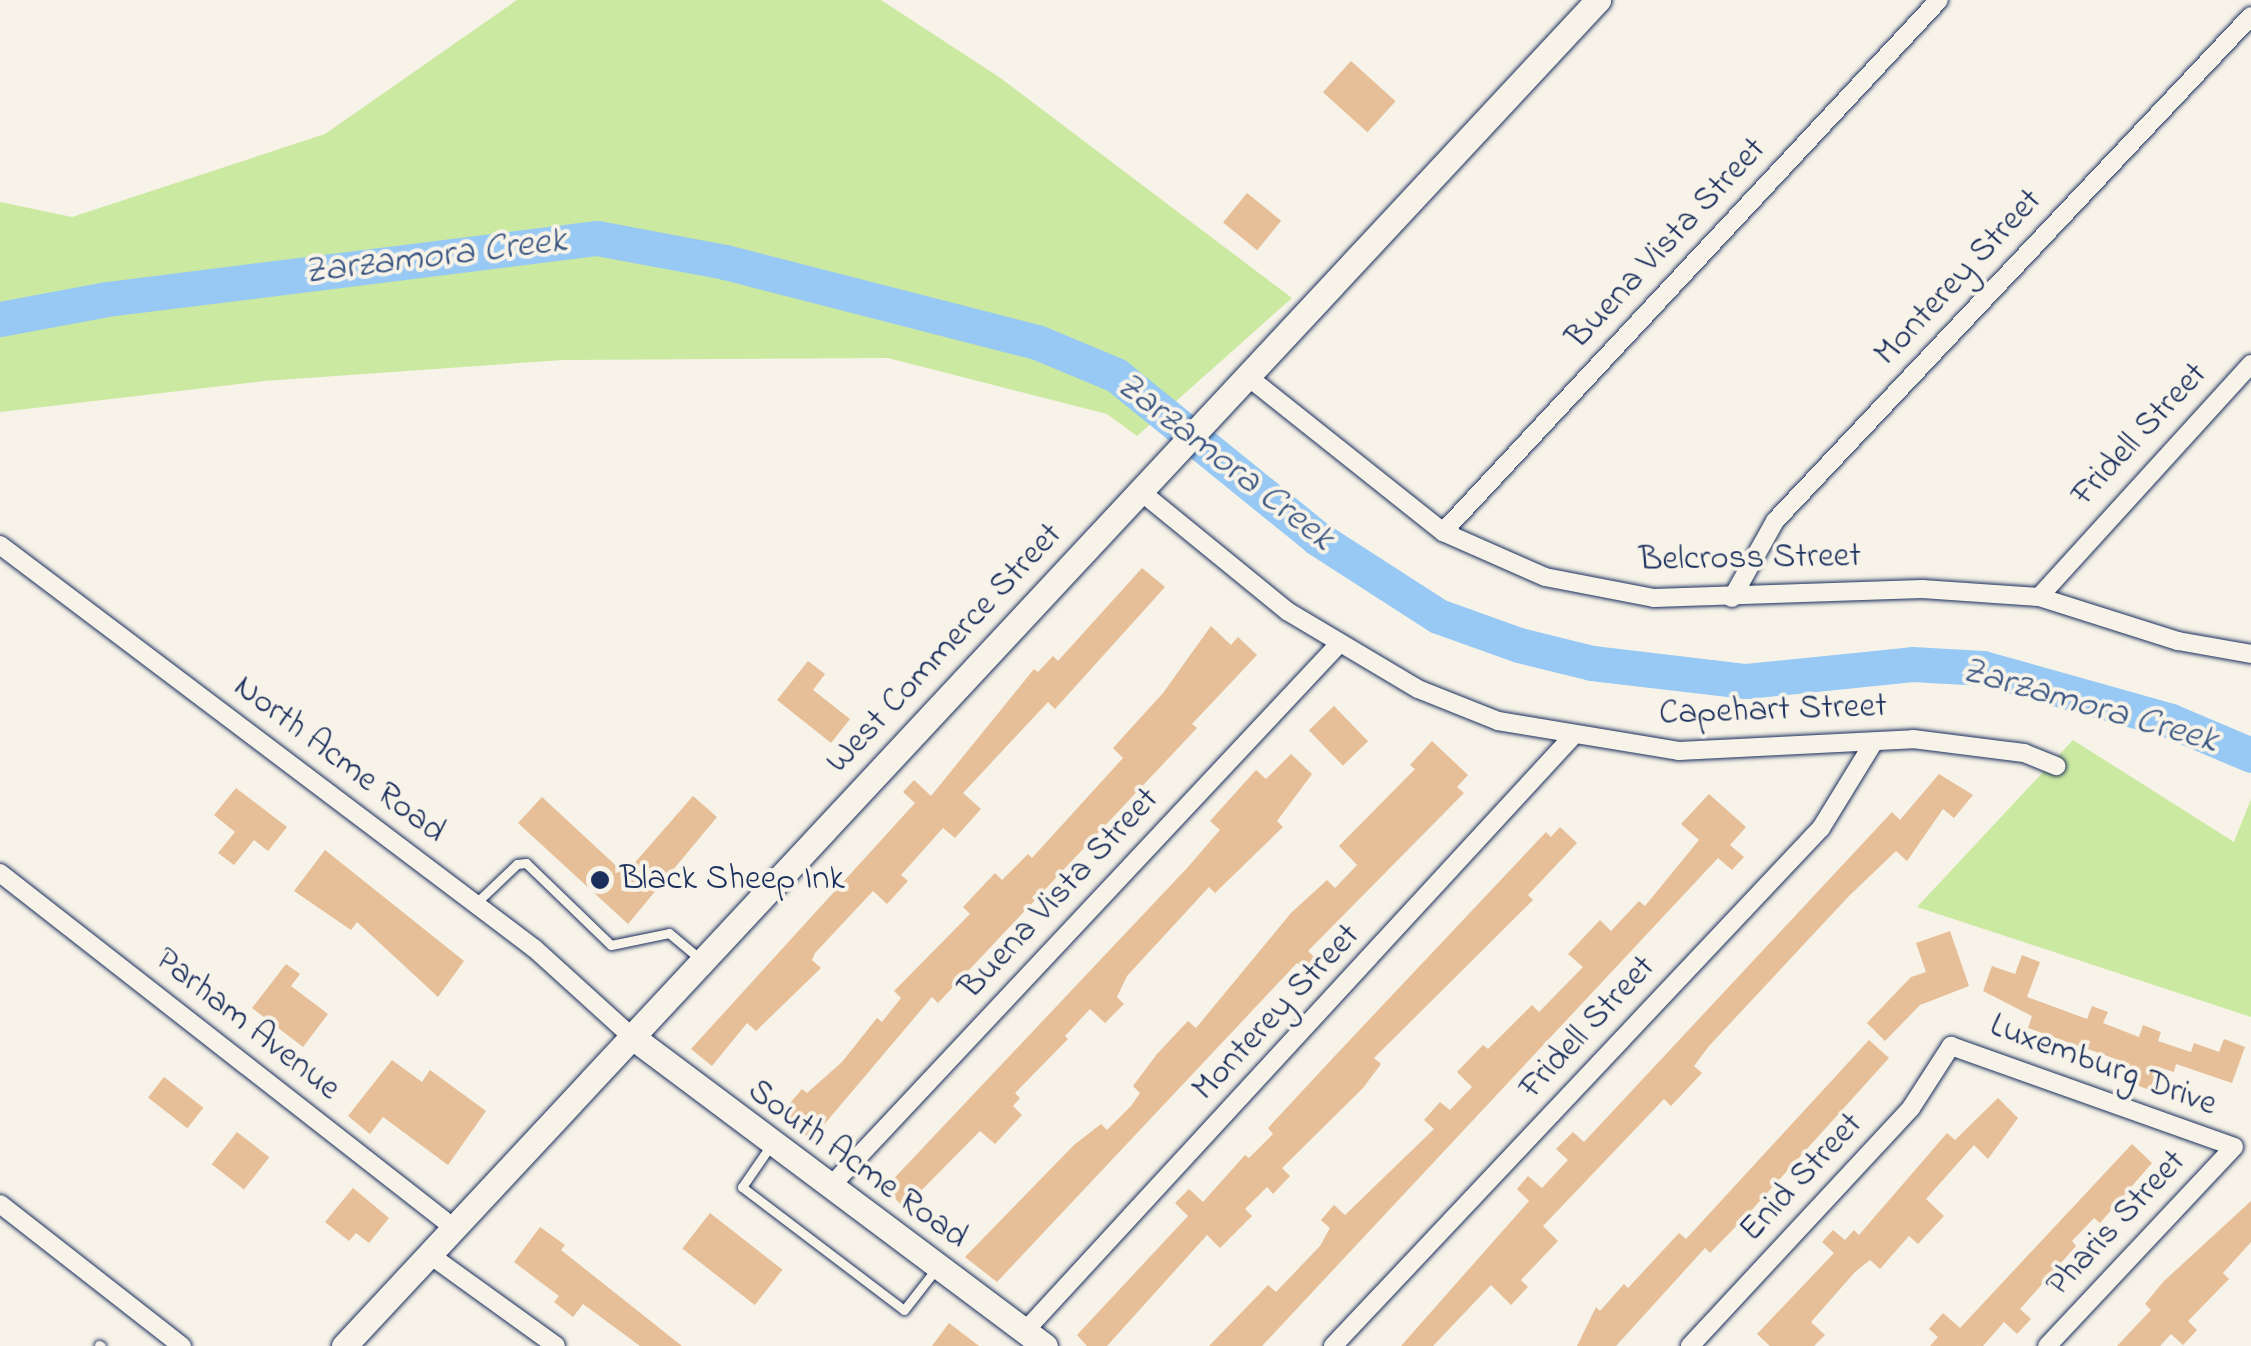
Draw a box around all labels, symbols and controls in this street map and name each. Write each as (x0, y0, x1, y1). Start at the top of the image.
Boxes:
street label: Buena Vista Street (1558, 129, 1776, 359)
street label: Monterey Street (1866, 181, 2052, 375)
water label: Zarzamora Creek (301, 219, 569, 297)
street label: Fridell Street (2063, 354, 2217, 516)
water label: Zarzamora Creek (1106, 364, 1342, 562)
street label: West Commerce Street (818, 515, 1072, 783)
street label: Belcross Street (1639, 536, 1861, 582)
water label: Zarzamora Creek (1955, 649, 2223, 765)
street label: North Acme Road (225, 667, 453, 853)
street label: Capehart Street (1658, 686, 1888, 736)
street label: Buena Vista Street (951, 779, 1169, 1009)
place label: Black Sheep Ink (620, 859, 845, 901)
marker: Black Sheep Ink (589, 869, 611, 891)
street label: Monterey Street (1184, 916, 1370, 1110)
street label: Parham Avenue (146, 939, 348, 1111)
street label: Fridell Street (1511, 947, 1665, 1109)
street label: Luxemburg Drive (1984, 1006, 2222, 1126)
street label: South Acme Road (738, 1071, 976, 1259)
street label: Enid Street (1732, 1105, 1872, 1251)
street label: Pharis Street (2038, 1142, 2196, 1306)

